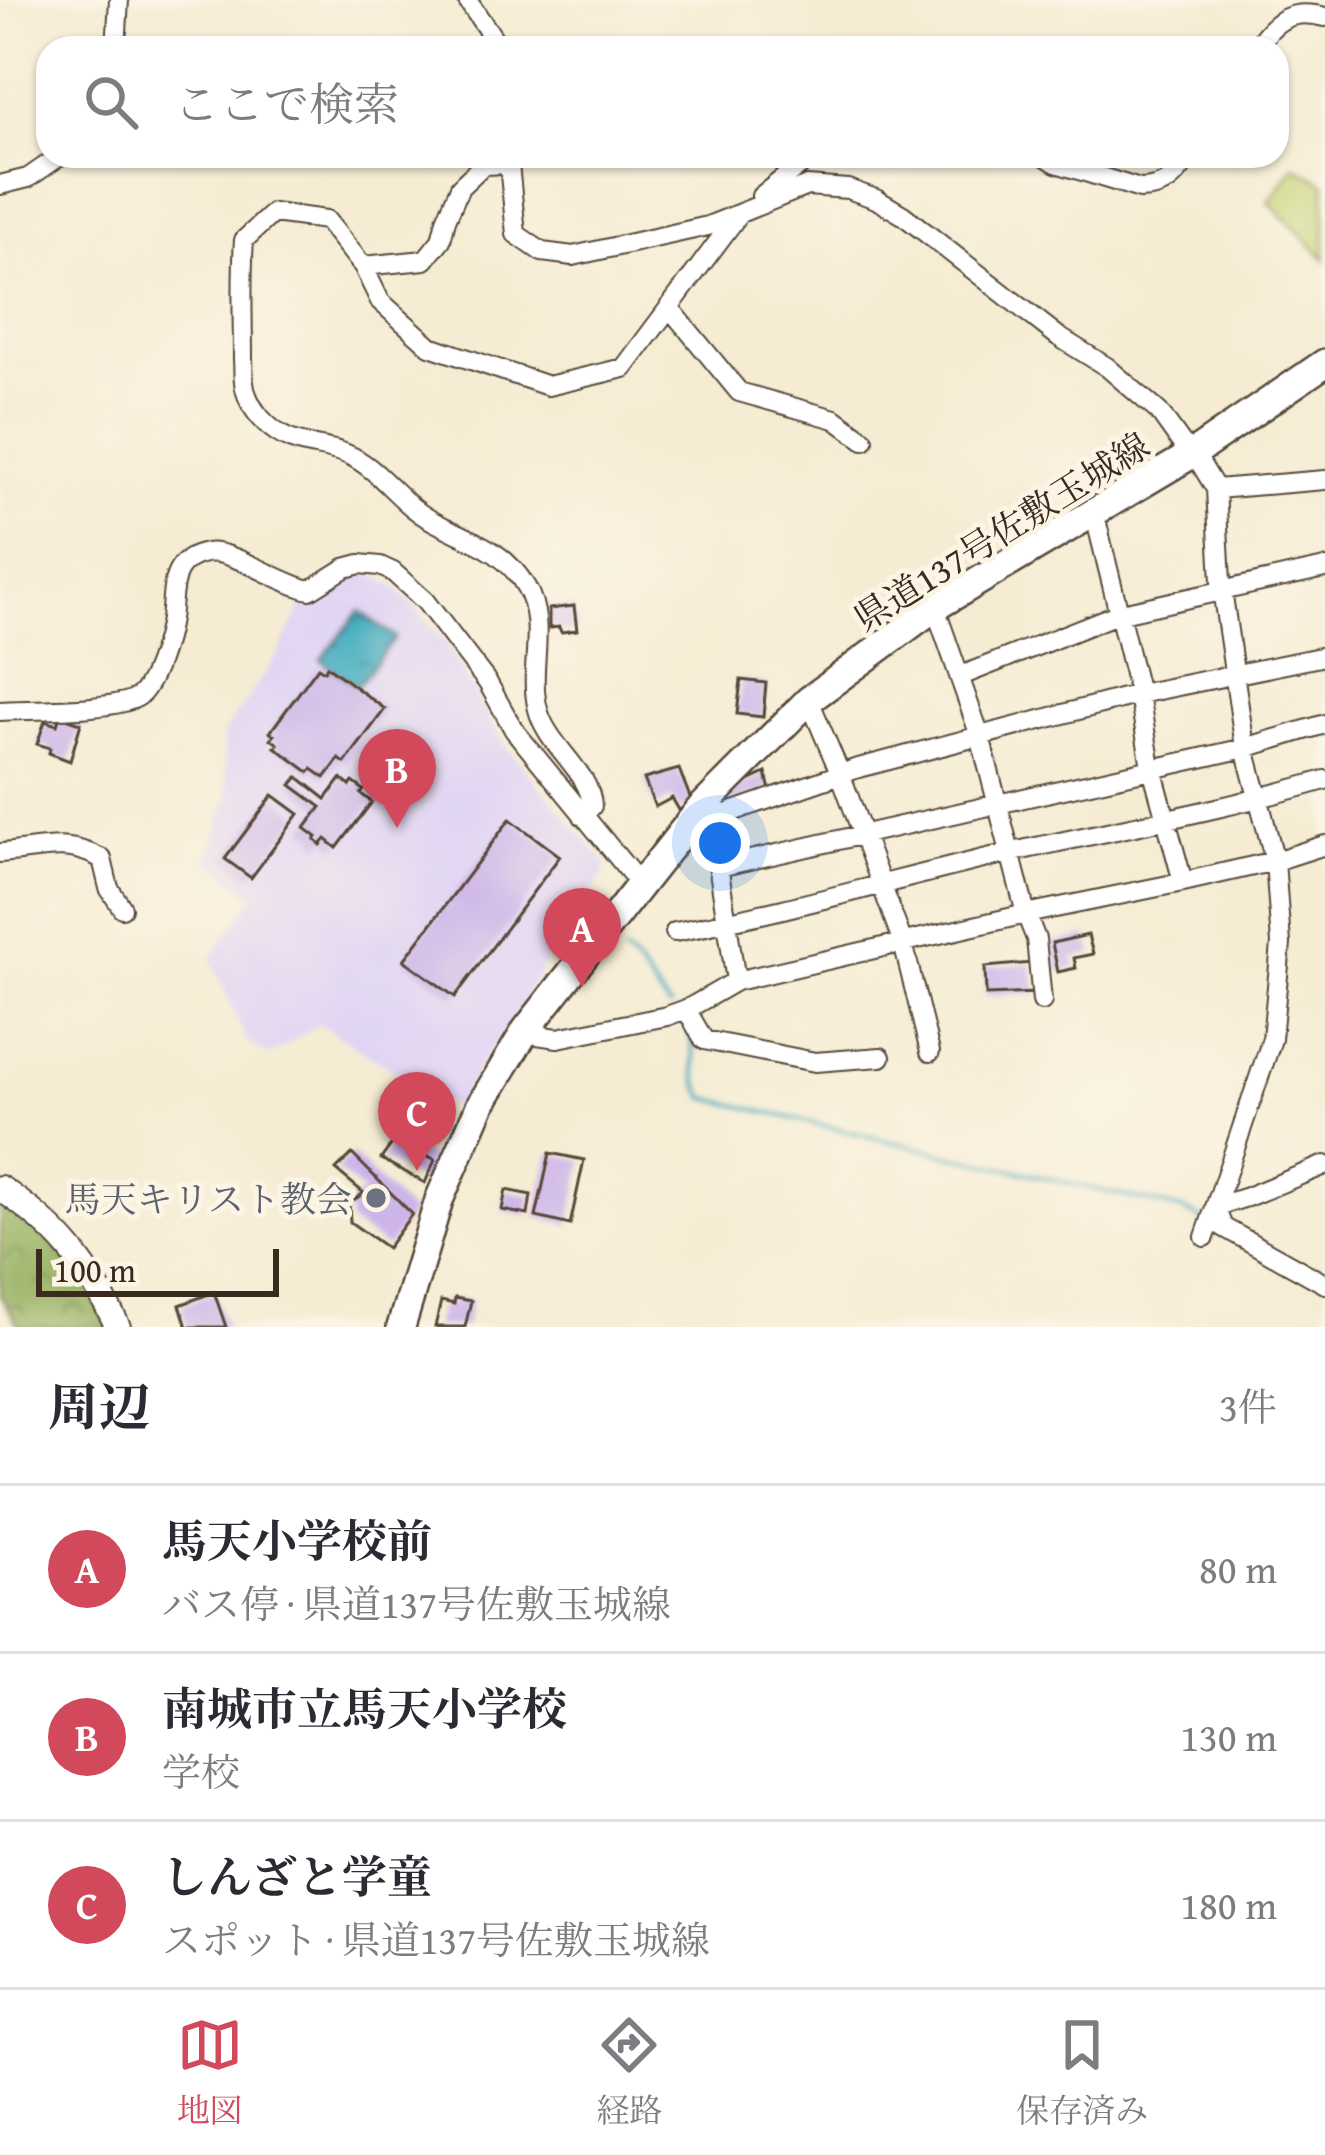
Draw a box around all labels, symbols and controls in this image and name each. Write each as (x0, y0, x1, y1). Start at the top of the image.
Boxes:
search box (36, 36, 1289, 168)
icon: search (78, 69, 144, 135)
text: ここで検索 (174, 71, 399, 136)
street label: 県道137号佐敷玉城線 (843, 418, 1159, 644)
pin: B (358, 729, 436, 828)
your location (690, 813, 750, 873)
pin: A (543, 888, 621, 987)
pin: C (378, 1072, 456, 1171)
place label: 馬天キリスト教会 (65, 1172, 352, 1225)
marker: 馬天キリスト教会 (363, 1185, 389, 1211)
scale bar (36, 1243, 279, 1296)
text: 100 m (54, 1246, 136, 1294)
text: 周辺 (48, 1369, 150, 1444)
text: 3件 (1219, 1378, 1277, 1435)
text: 馬天小学校前 (162, 1508, 432, 1573)
text: A (75, 1540, 99, 1597)
text: 80 m (1199, 1540, 1277, 1597)
text: バス停 · 県道137号佐敷玉城線 (162, 1575, 671, 1632)
text: 南城市立馬天小学校 (162, 1676, 567, 1741)
text: B (75, 1708, 99, 1765)
text: 130 m (1180, 1708, 1277, 1765)
text: 学校 (162, 1743, 240, 1800)
text: しんざと学童 (162, 1844, 432, 1909)
text: C (76, 1876, 98, 1933)
text: 180 m (1180, 1876, 1277, 1933)
text: スポット · 県道137号佐敷玉城線 (162, 1911, 710, 1968)
tab: 地図 (177, 2012, 243, 2134)
tab: 経路 (596, 2012, 662, 2134)
tab: 保存済み (1016, 2012, 1148, 2134)

